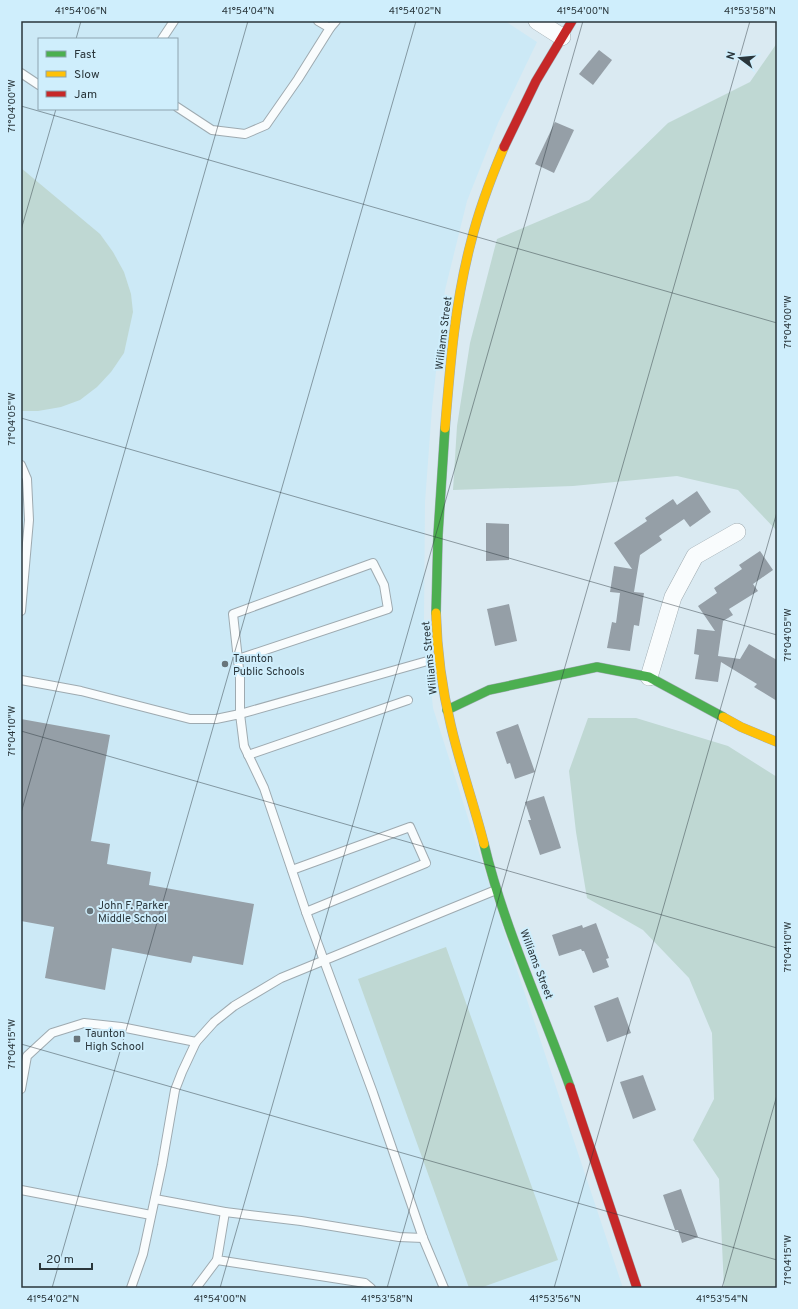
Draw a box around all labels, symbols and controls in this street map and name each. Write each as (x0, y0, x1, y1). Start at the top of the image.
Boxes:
text: 41°54'06"N (55, 5, 107, 18)
text: 41°54'04"N (222, 5, 274, 18)
text: 41°54'02"N (389, 5, 441, 18)
text: 41°54'00"N (557, 5, 609, 18)
text: 41°53'58"N (724, 5, 776, 18)
legend (38, 38, 178, 110)
north arrow (720, 38, 760, 78)
text: Fast (74, 47, 96, 63)
text: N (724, 50, 739, 61)
text: Slow (74, 67, 100, 83)
text: 71°04'00"W (6, 79, 19, 133)
text: Jam (74, 87, 97, 103)
text: 71°04'00"W (782, 295, 795, 349)
street label: Williams Street (433, 296, 455, 371)
text: 71°04'05"W (6, 392, 19, 446)
text: 71°04'05"W (782, 608, 795, 662)
street label: Williams Street (419, 620, 441, 695)
place label: Taunton Public Schools (233, 652, 305, 679)
marker: Taunton Public Schools (220, 659, 230, 669)
text: 71°04'10"W (6, 706, 19, 756)
place label: John F. Parker Middle School (98, 899, 169, 926)
marker: John F. Parker Middle School (85, 906, 95, 916)
text: 71°04'10"W (782, 922, 795, 972)
street label: Williams Street (516, 927, 556, 1001)
text: 71°04'15"W (6, 1019, 19, 1069)
place label: Taunton High School (85, 1027, 144, 1054)
marker: Taunton High School (72, 1034, 82, 1044)
text: 71°04'15"W (782, 1235, 795, 1285)
scale bar (40, 1245, 92, 1271)
text: 20 m (46, 1252, 74, 1268)
text: 41°54'02"N (27, 1293, 79, 1306)
text: 41°54'00"N (194, 1293, 246, 1306)
text: 41°53'58"N (361, 1293, 413, 1306)
text: 41°53'56"N (529, 1293, 581, 1306)
text: 41°53'54"N (696, 1293, 748, 1306)

